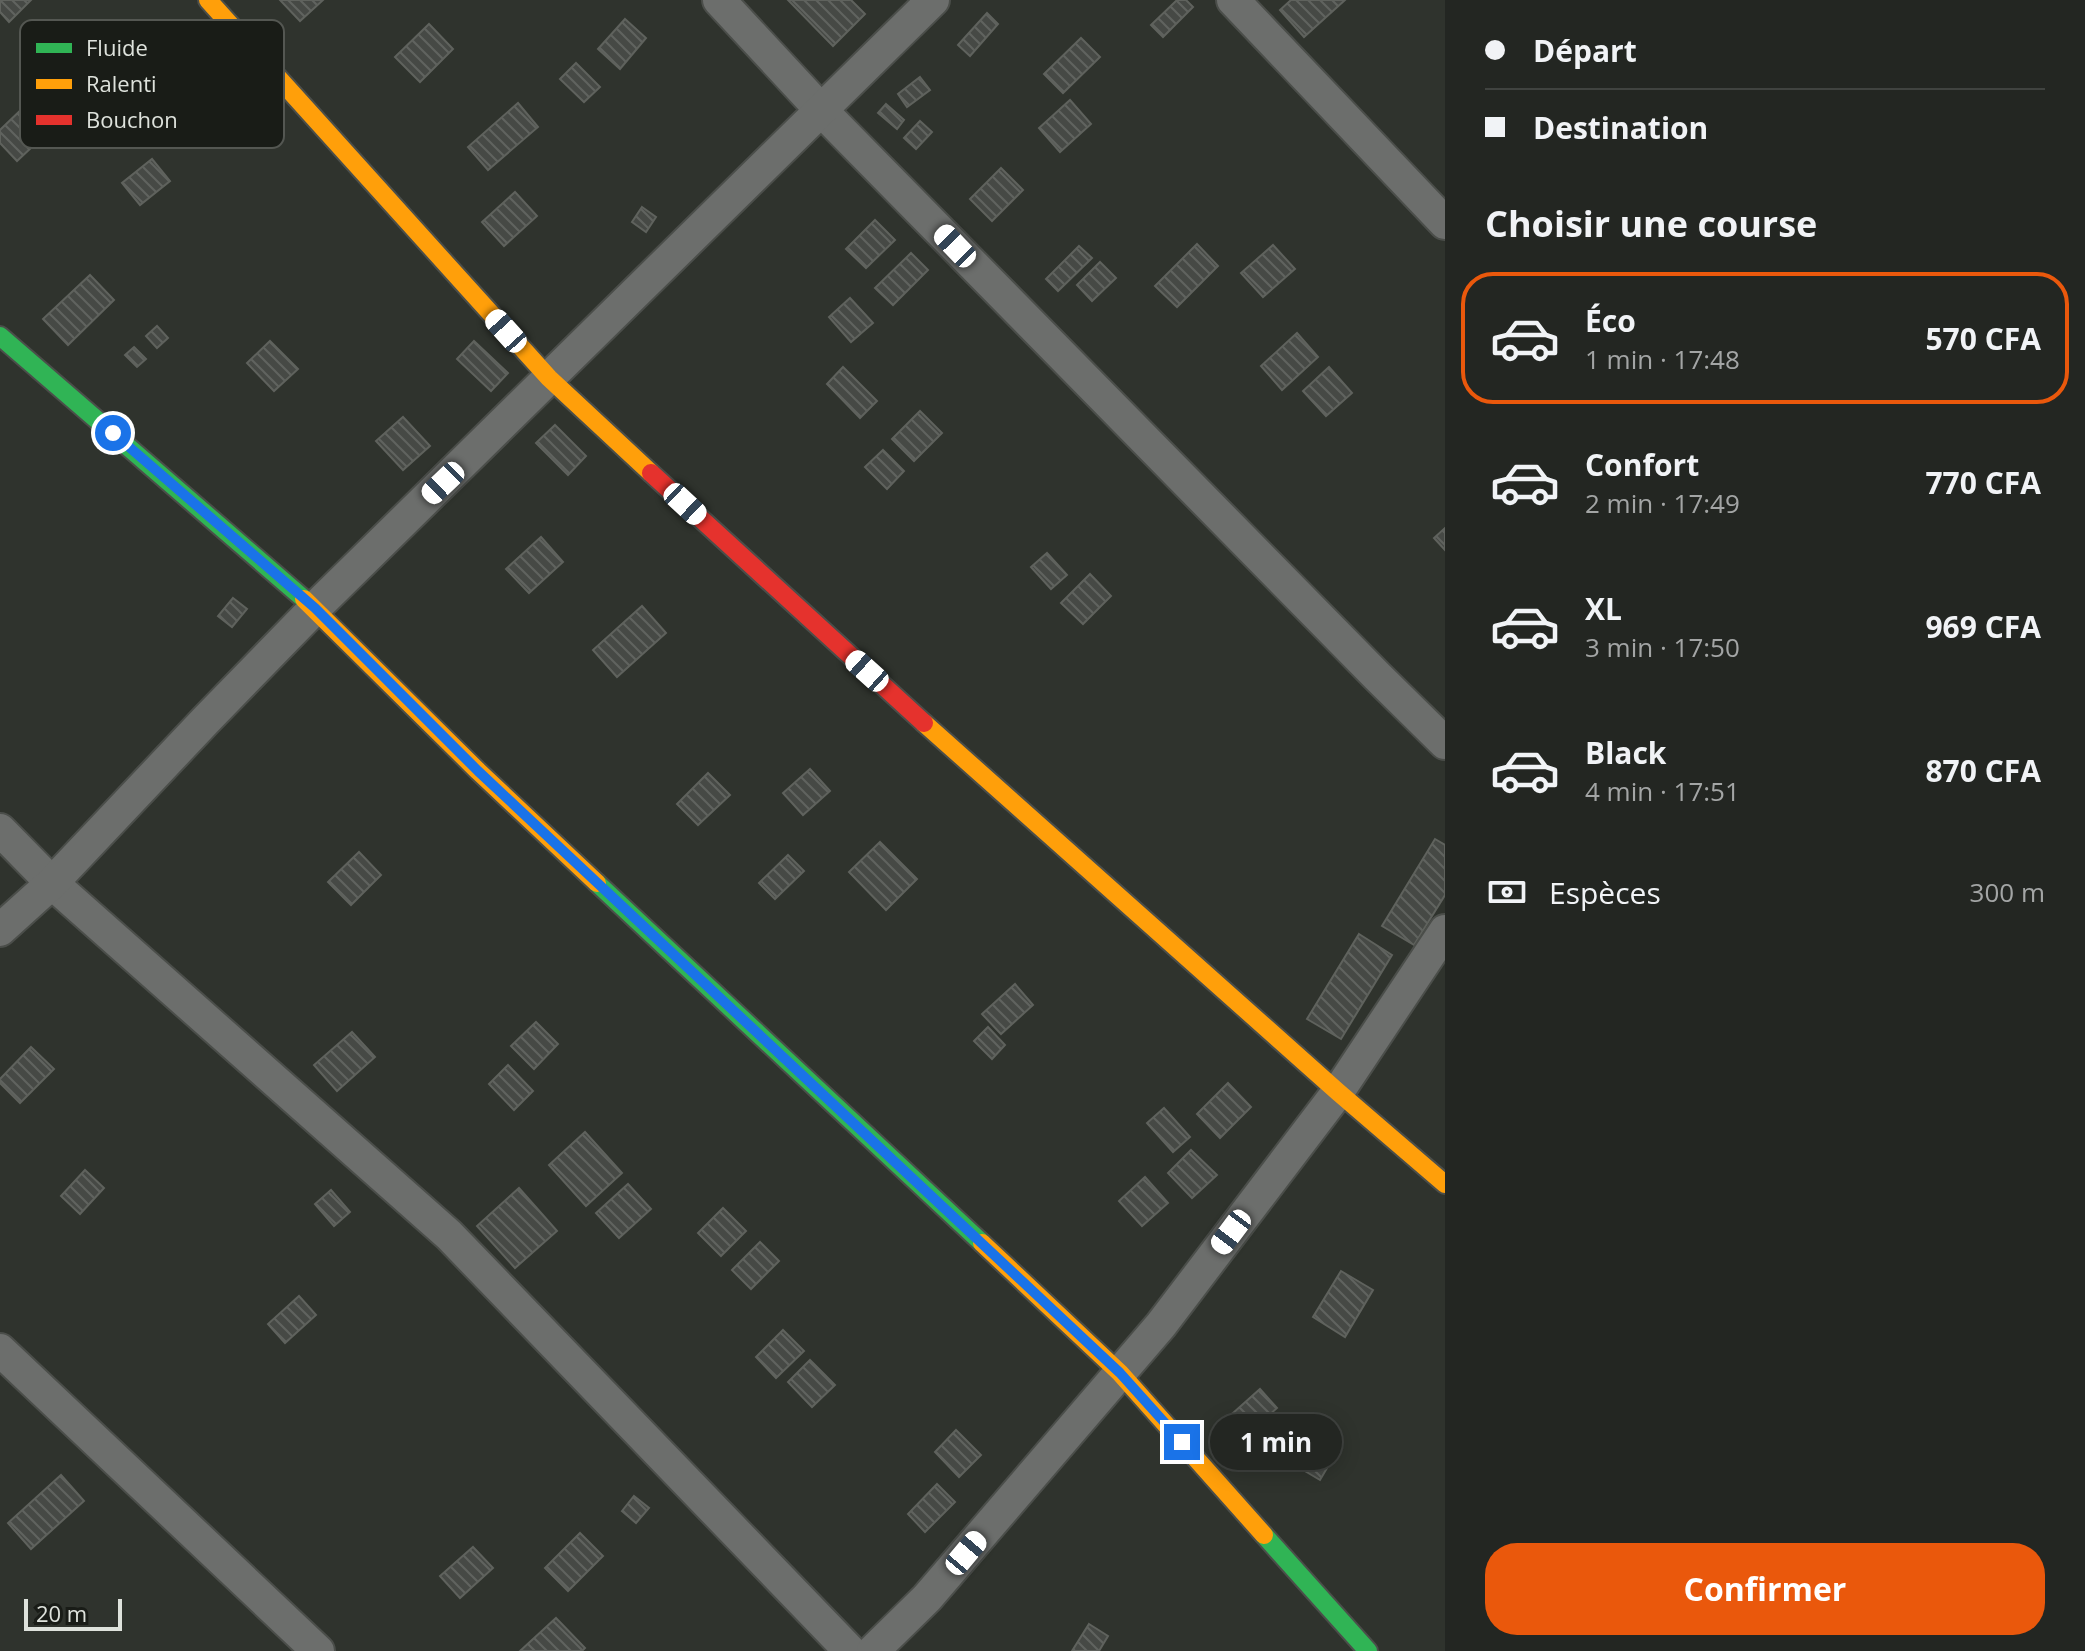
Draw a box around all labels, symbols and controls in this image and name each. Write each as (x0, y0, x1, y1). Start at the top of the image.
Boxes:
legend (20, 20, 284, 148)
text: Départ (1533, 30, 1637, 71)
text: Fluide (86, 32, 148, 62)
text: Ralenti (86, 68, 157, 98)
text: Bouchon (86, 104, 178, 134)
text: Destination (1533, 107, 1708, 148)
text: Choisir une course (1485, 199, 1817, 248)
car (930, 220, 980, 272)
text: Éco (1585, 300, 1636, 341)
icon: car (1489, 302, 1561, 374)
car (481, 305, 531, 357)
text: 570 CFA (1925, 318, 2041, 359)
text: 1 min · 17:48 (1585, 341, 1740, 377)
route start (95, 415, 131, 451)
text: Confort (1585, 444, 1699, 485)
icon: car (1489, 446, 1561, 518)
car (417, 458, 469, 508)
text: 770 CFA (1925, 462, 2041, 503)
car (659, 479, 711, 529)
text: 2 min · 17:49 (1585, 485, 1740, 521)
text: XL (1585, 588, 1622, 629)
icon: car (1489, 590, 1561, 662)
text: 969 CFA (1925, 606, 2041, 647)
text: 3 min · 17:50 (1585, 629, 1740, 665)
car (841, 646, 893, 696)
text: Black (1585, 732, 1666, 773)
icon: car (1489, 734, 1561, 806)
text: 870 CFA (1925, 750, 2041, 791)
text: 4 min · 17:51 (1585, 773, 1740, 809)
icon: cash (1485, 870, 1529, 914)
text: Espèces (1549, 872, 1661, 913)
text: 300 m (1970, 874, 2045, 910)
car (1207, 1206, 1255, 1258)
callout: 1 min (1210, 1414, 1342, 1470)
route end (1164, 1424, 1200, 1460)
text: 1 min (1240, 1424, 1312, 1460)
car (941, 1527, 991, 1579)
button: Confirmer (1485, 1543, 2045, 1635)
scale bar (24, 1595, 122, 1631)
text: 20 m (36, 1598, 87, 1628)

